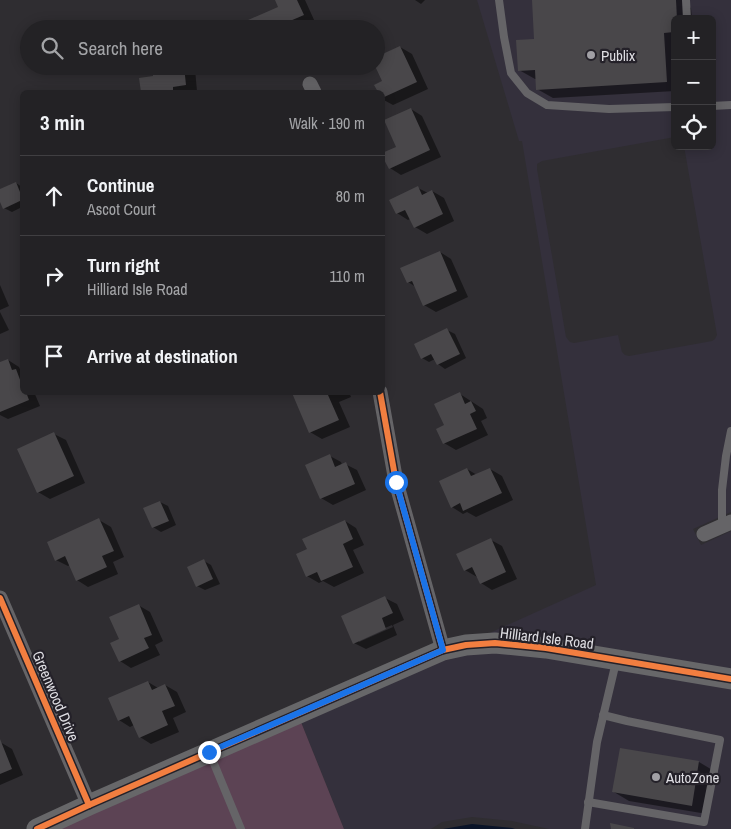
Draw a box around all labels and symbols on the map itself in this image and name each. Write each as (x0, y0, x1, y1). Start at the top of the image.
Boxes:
place label: Publix (601, 45, 636, 66)
marker: Publix (585, 49, 597, 61)
route start (385, 471, 408, 494)
street label: Hilliard Isle Road (499, 622, 595, 654)
street label: Greenwood Drive (28, 648, 85, 745)
route end (198, 741, 221, 764)
place label: AutoZone (665, 767, 720, 788)
marker: AutoZone (650, 771, 662, 783)

